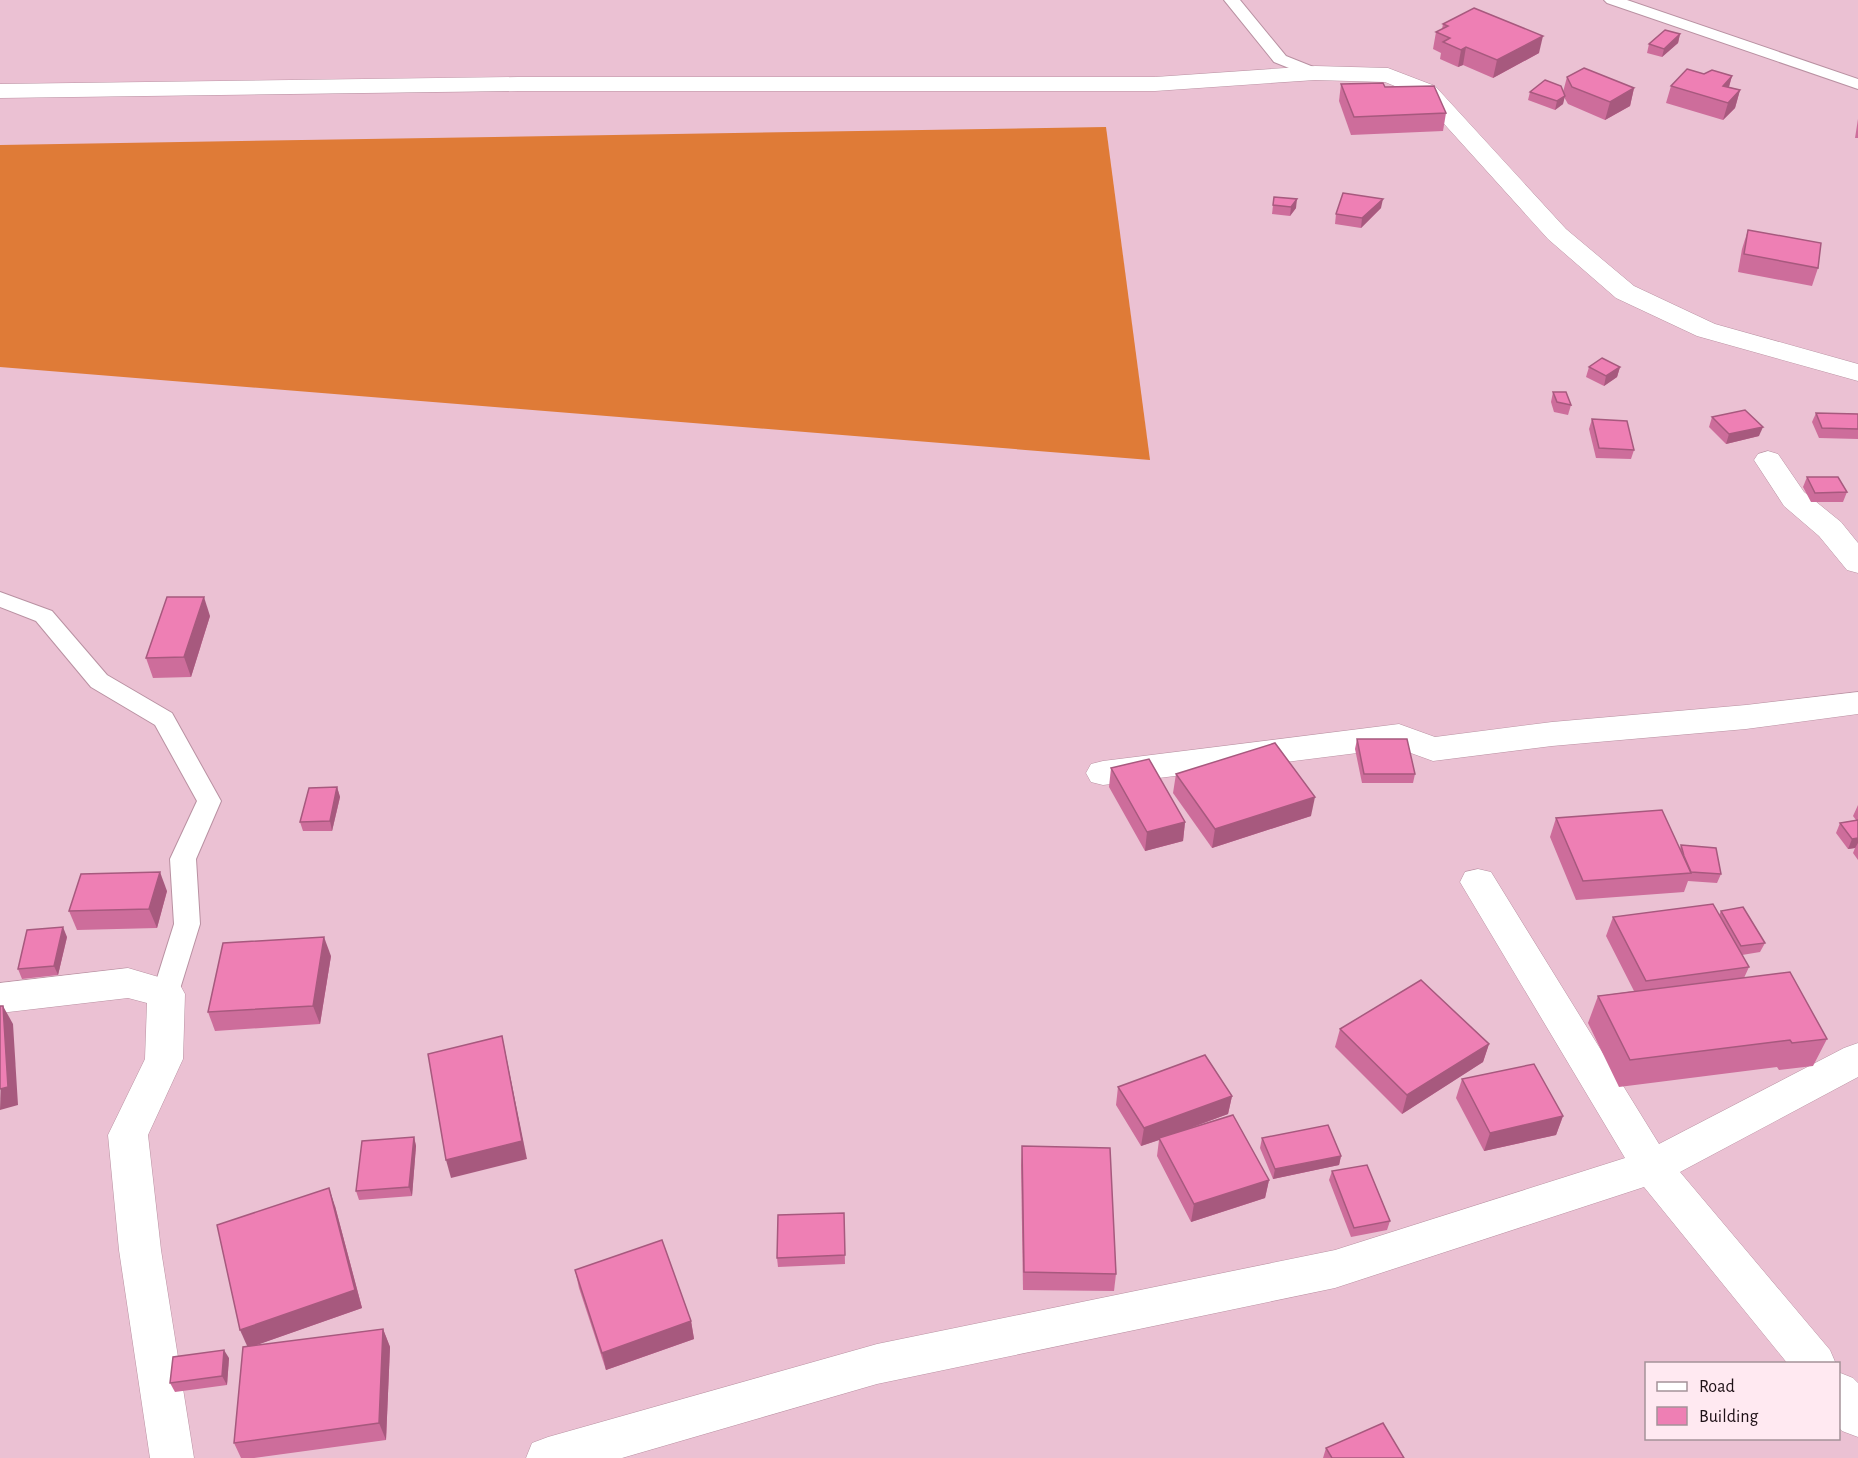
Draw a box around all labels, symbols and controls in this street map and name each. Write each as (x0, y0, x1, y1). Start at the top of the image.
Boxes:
legend (1645, 1362, 1840, 1440)
text: Road (1699, 1378, 1735, 1396)
text: Building (1699, 1408, 1759, 1426)

